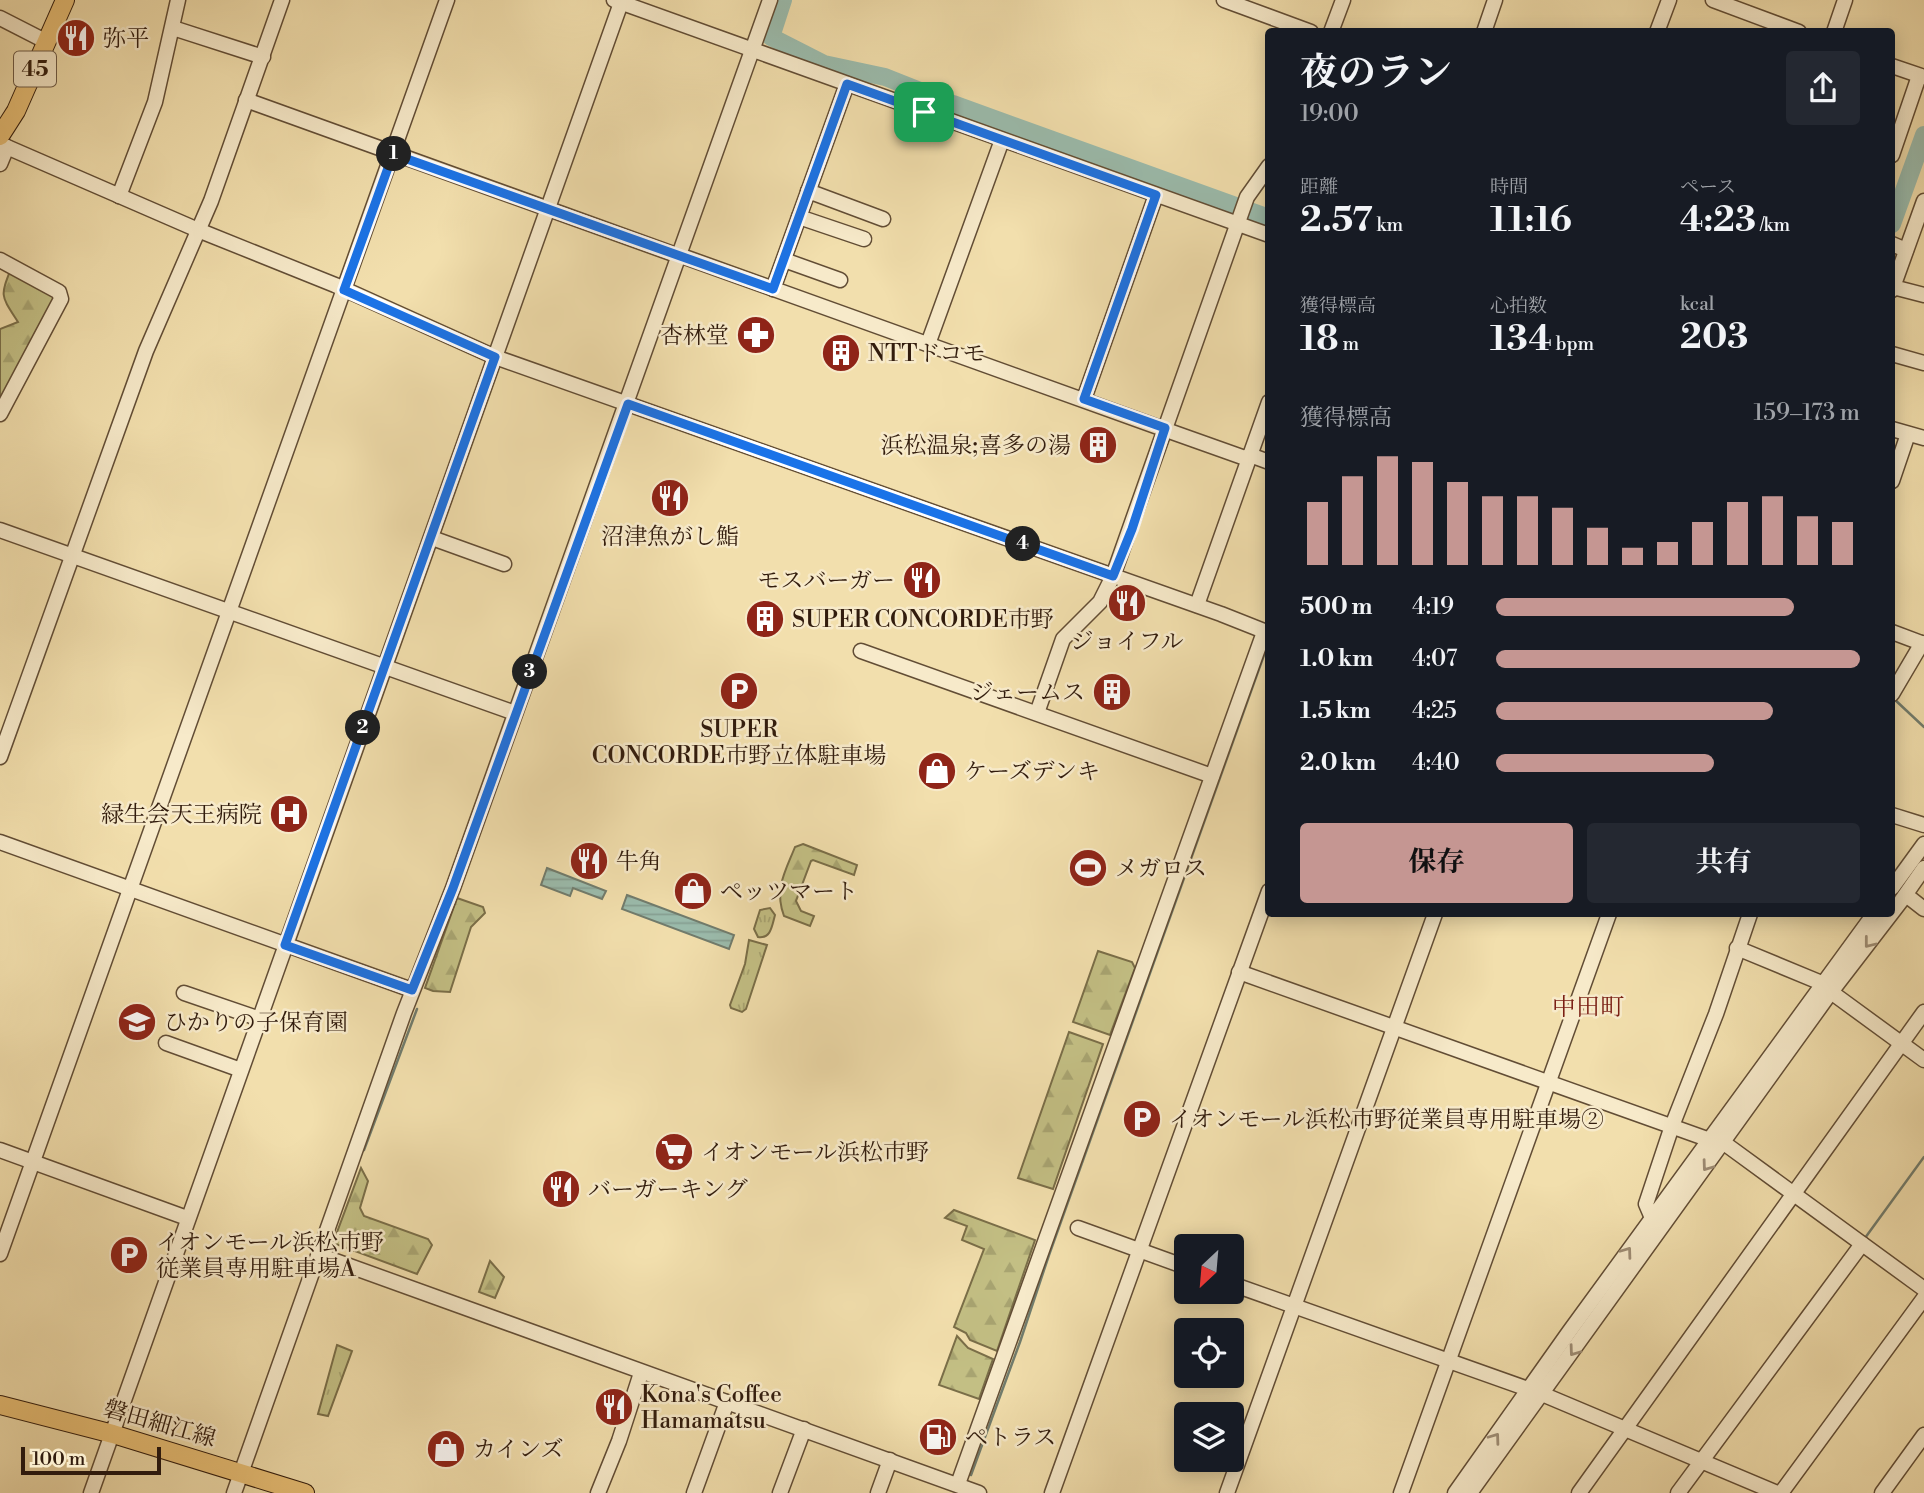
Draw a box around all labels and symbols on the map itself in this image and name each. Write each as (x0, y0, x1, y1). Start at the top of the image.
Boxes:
restaurant icon: 弥平 (55, 17, 97, 59)
place label: 弥平 (103, 25, 149, 53)
road number: 45 (14, 52, 56, 86)
pin (894, 82, 954, 142)
pin: 1 (376, 136, 412, 172)
pharmacy icon: 杏林堂 (735, 314, 777, 356)
place label: 杏林堂 (660, 322, 729, 350)
building icon: NTTドコモ (820, 332, 862, 374)
place label: NTTドコモ (868, 340, 986, 368)
building icon: 浜松温泉;喜多の湯 (1077, 424, 1119, 466)
place label: 浜松温泉;喜多の湯 (881, 432, 1071, 460)
restaurant icon: 沼津魚がし鮨 (649, 477, 691, 519)
place label: 沼津魚がし鮨 (601, 523, 739, 551)
pin: 4 (1006, 526, 1040, 562)
restaurant icon: モスバーガー (901, 559, 943, 601)
place label: モスバーガー (757, 567, 895, 595)
restaurant icon: ジョイフル (1106, 582, 1148, 624)
building icon: SUPER CONCORDE市野 (744, 598, 786, 640)
place label: SUPER CONCORDE市野 (792, 606, 1054, 634)
place label: ジョイフル (1071, 628, 1183, 656)
pin: 3 (512, 654, 548, 690)
parking icon: SUPER CONCORDE市野立体駐車場 (718, 670, 760, 712)
building icon: ジェームス (1091, 671, 1133, 713)
place label: ジェームス (970, 679, 1085, 707)
pin: 2 (346, 710, 380, 746)
place label: SUPER CONCORDE市野立体駐車場 (592, 716, 886, 770)
shop icon: ケーズデンキ (916, 750, 958, 792)
place label: ケーズデンキ (964, 758, 1100, 786)
hospital icon: 緑生会天王病院 (268, 793, 310, 835)
place label: 緑生会天王病院 (101, 801, 262, 829)
restaurant icon: 牛角 (568, 840, 610, 882)
sports icon: メガロス (1067, 847, 1109, 889)
place label: 牛角 (616, 848, 662, 876)
place label: メガロス (1115, 855, 1207, 883)
shop icon: ペッツマート (672, 870, 714, 912)
place label: ペッツマート (720, 878, 858, 906)
one-way arrow (1865, 935, 1878, 948)
district label: 中田町 (1552, 993, 1624, 1023)
school or university icon: ひかりの子保育園 (116, 1001, 158, 1043)
place label: ひかりの子保育園 (164, 1009, 348, 1037)
parking icon: イオンモール浜松市野従業員専用駐車場② (1121, 1098, 1163, 1140)
place label: イオンモール浜松市野従業員専用駐車場② (1169, 1106, 1604, 1134)
supermarket icon: イオンモール浜松市野 (653, 1131, 695, 1173)
place label: イオンモール浜松市野 (701, 1139, 929, 1167)
one-way arrow (1702, 1159, 1715, 1171)
restaurant icon: バーガーキング (540, 1168, 582, 1210)
place label: バーガーキング (588, 1176, 748, 1204)
place label: イオンモール浜松市野 従業員専用駐車場A (156, 1229, 384, 1283)
parking icon: イオンモール浜松市野 従業員専用駐車場A (108, 1234, 150, 1276)
north arrow (1174, 1234, 1244, 1304)
one-way arrow (1619, 1248, 1631, 1260)
one-way arrow (1570, 1343, 1582, 1356)
place label: Kona's Coffee Hamamatsu (641, 1381, 782, 1435)
restaurant icon: Kona's Coffee Hamamatsu (593, 1386, 635, 1428)
street label: 磐田細江線 (101, 1395, 219, 1453)
fuel station icon: ペトラス (917, 1416, 959, 1458)
place label: ペトラス (965, 1424, 1056, 1452)
shop icon: カインズ (425, 1428, 467, 1470)
one-way arrow (1487, 1433, 1499, 1446)
place label: カインズ (473, 1436, 564, 1464)
scale bar (21, 1444, 161, 1476)

